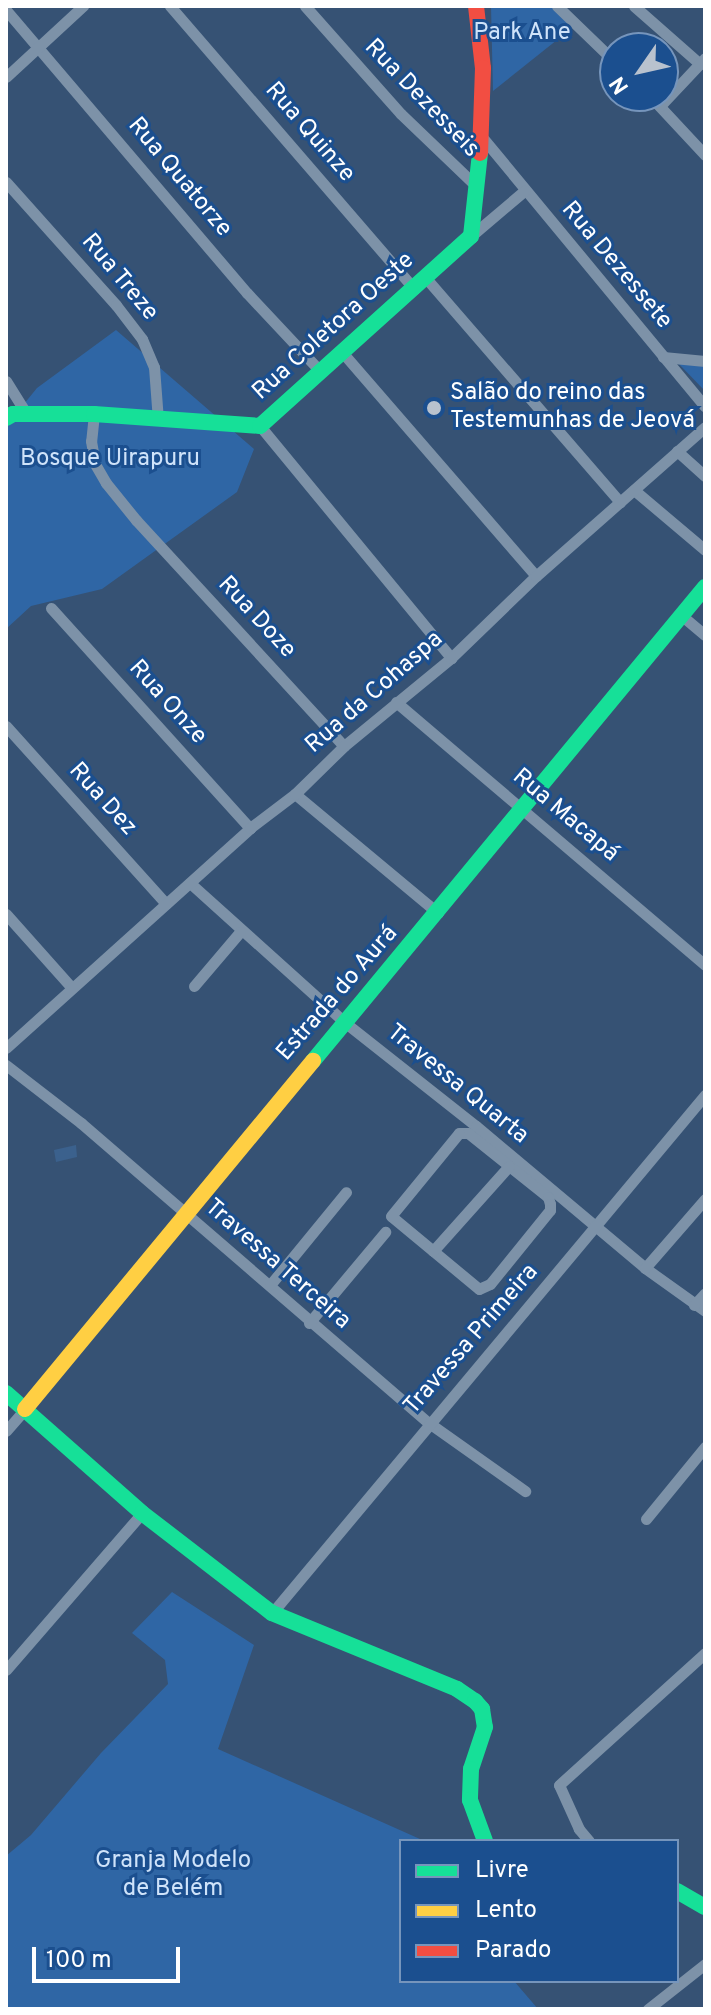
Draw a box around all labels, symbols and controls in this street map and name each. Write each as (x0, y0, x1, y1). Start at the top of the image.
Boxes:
park label: Park Ane (473, 20, 571, 48)
north arrow (599, 32, 679, 112)
street label: Rua Dezesseis (357, 34, 485, 164)
text: N (605, 70, 636, 99)
street label: Rua Quinze (258, 77, 360, 189)
street label: Rua Quatorze (121, 112, 237, 244)
street label: Rua Dezessete (554, 196, 678, 336)
street label: Rua Treze (74, 228, 164, 328)
street label: Rua Coletora Oeste (247, 247, 421, 407)
place label: Salão do reino das Testemunhas de Jeová (450, 380, 695, 436)
marker: Salão do reino das Testemunhas de Jeová (425, 399, 443, 417)
park label: Bosque Uirapuru (20, 446, 200, 474)
street label: Rua Doze (211, 571, 301, 665)
street label: Rua da Cohaspa (301, 626, 449, 760)
street label: Rua Onze (122, 655, 212, 751)
street label: Rua Dez (62, 757, 142, 843)
street label: Rua Macapá (506, 763, 624, 869)
street label: Estrada do Aurá (271, 920, 405, 1068)
street label: Travessa Quarta (380, 1019, 534, 1151)
street label: Travessa Terceira (198, 1193, 356, 1337)
street label: Travessa Primeira (399, 1259, 545, 1421)
legend (399, 1839, 679, 1983)
park label: Granja Modelo de Belém (95, 1848, 251, 1904)
text: Livre (475, 1856, 529, 1886)
text: Lento (475, 1896, 537, 1926)
scale bar (36, 1931, 184, 1981)
text: Parado (475, 1936, 551, 1966)
text: 100 m (46, 1946, 112, 1976)

